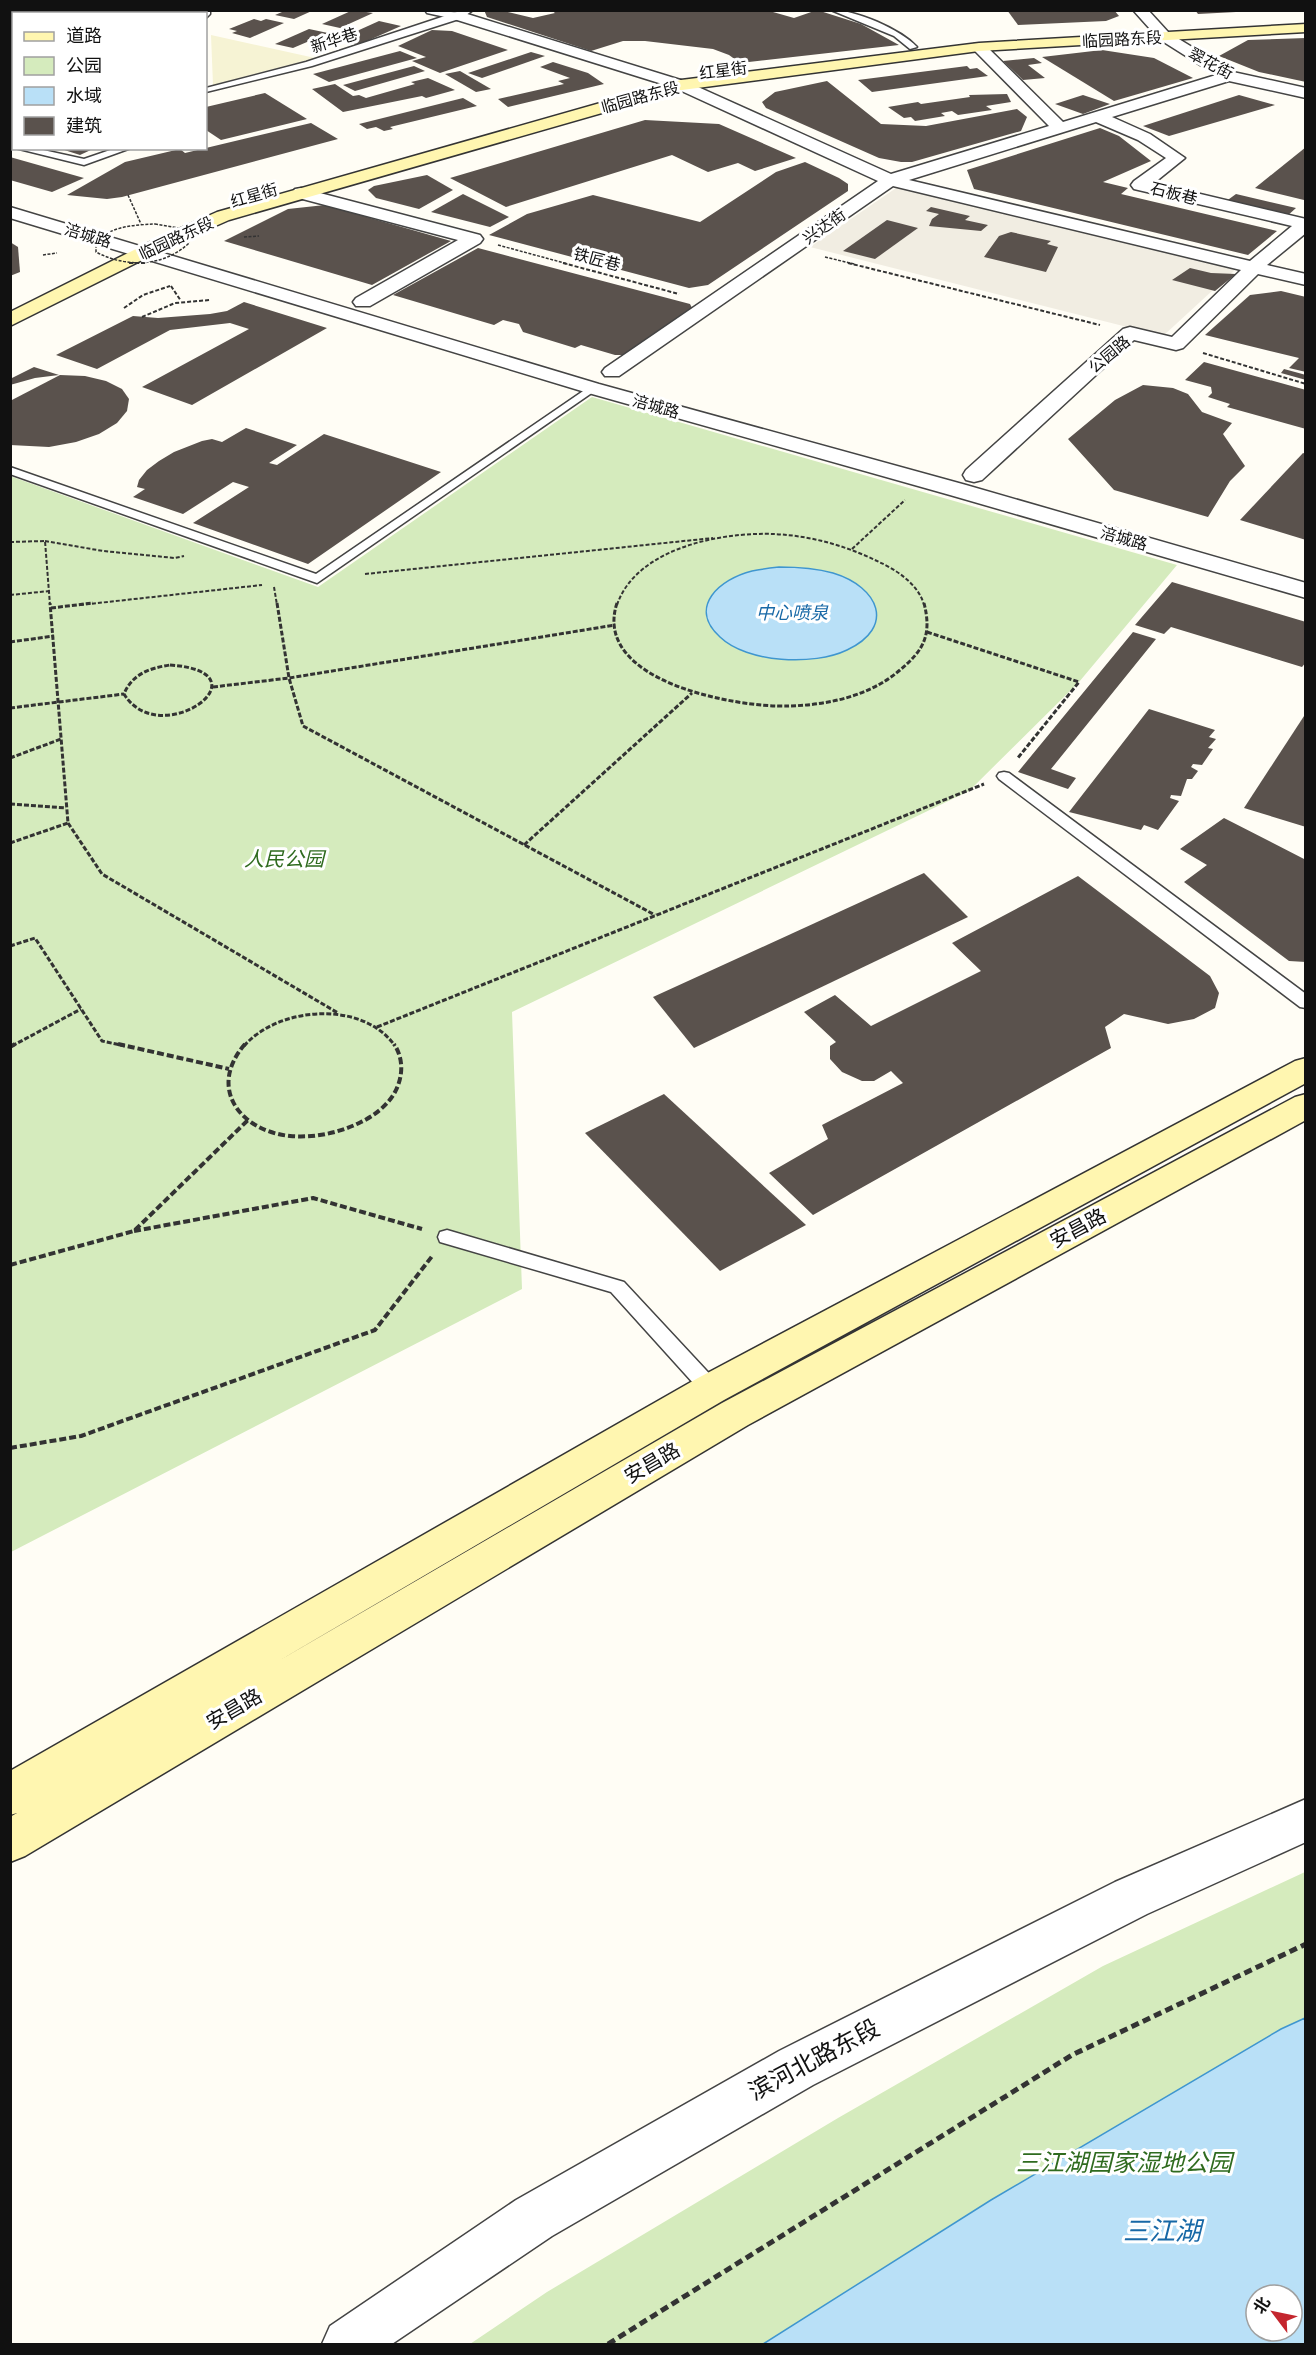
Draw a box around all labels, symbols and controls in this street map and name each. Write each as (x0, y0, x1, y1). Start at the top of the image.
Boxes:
legend (12, 12, 207, 150)
street label: 新华巷 (308, 22, 360, 57)
text: 道路 (66, 23, 102, 47)
street label: 临园路东段 (1081, 26, 1162, 51)
street label: 翠花街 (1185, 42, 1237, 83)
text: 公园 (66, 53, 102, 77)
street label: 红星街 (698, 56, 748, 83)
street label: 临园路东段 (599, 76, 681, 117)
text: 水域 (66, 83, 102, 107)
text: 建筑 (66, 113, 102, 137)
street label: 石板巷 (1148, 177, 1200, 209)
street label: 红星街 (228, 178, 280, 211)
street label: 兴达街 (798, 203, 849, 248)
street label: 临园路东段 (135, 211, 216, 264)
street label: 涪城路 (62, 217, 114, 252)
street label: 铁匠巷 (571, 242, 623, 275)
street label: 公园路 (1084, 330, 1134, 377)
street label: 涪城路 (630, 389, 682, 422)
street label: 涪城路 (1098, 521, 1150, 554)
water label: 中心喷泉 (756, 600, 829, 624)
park label: 人民公园 (244, 844, 327, 871)
street label: 安昌路 (1044, 1201, 1110, 1253)
street label: 安昌路 (619, 1435, 684, 1488)
street label: 安昌路 (201, 1681, 266, 1734)
street label: 滨河北路东段 (742, 2010, 884, 2106)
park label: 三江湖国家湿地公园 (1016, 2145, 1235, 2177)
water label: 三江湖 (1123, 2212, 1205, 2247)
north arrow (1244, 2283, 1304, 2343)
text: 北 (1248, 2292, 1274, 2317)

